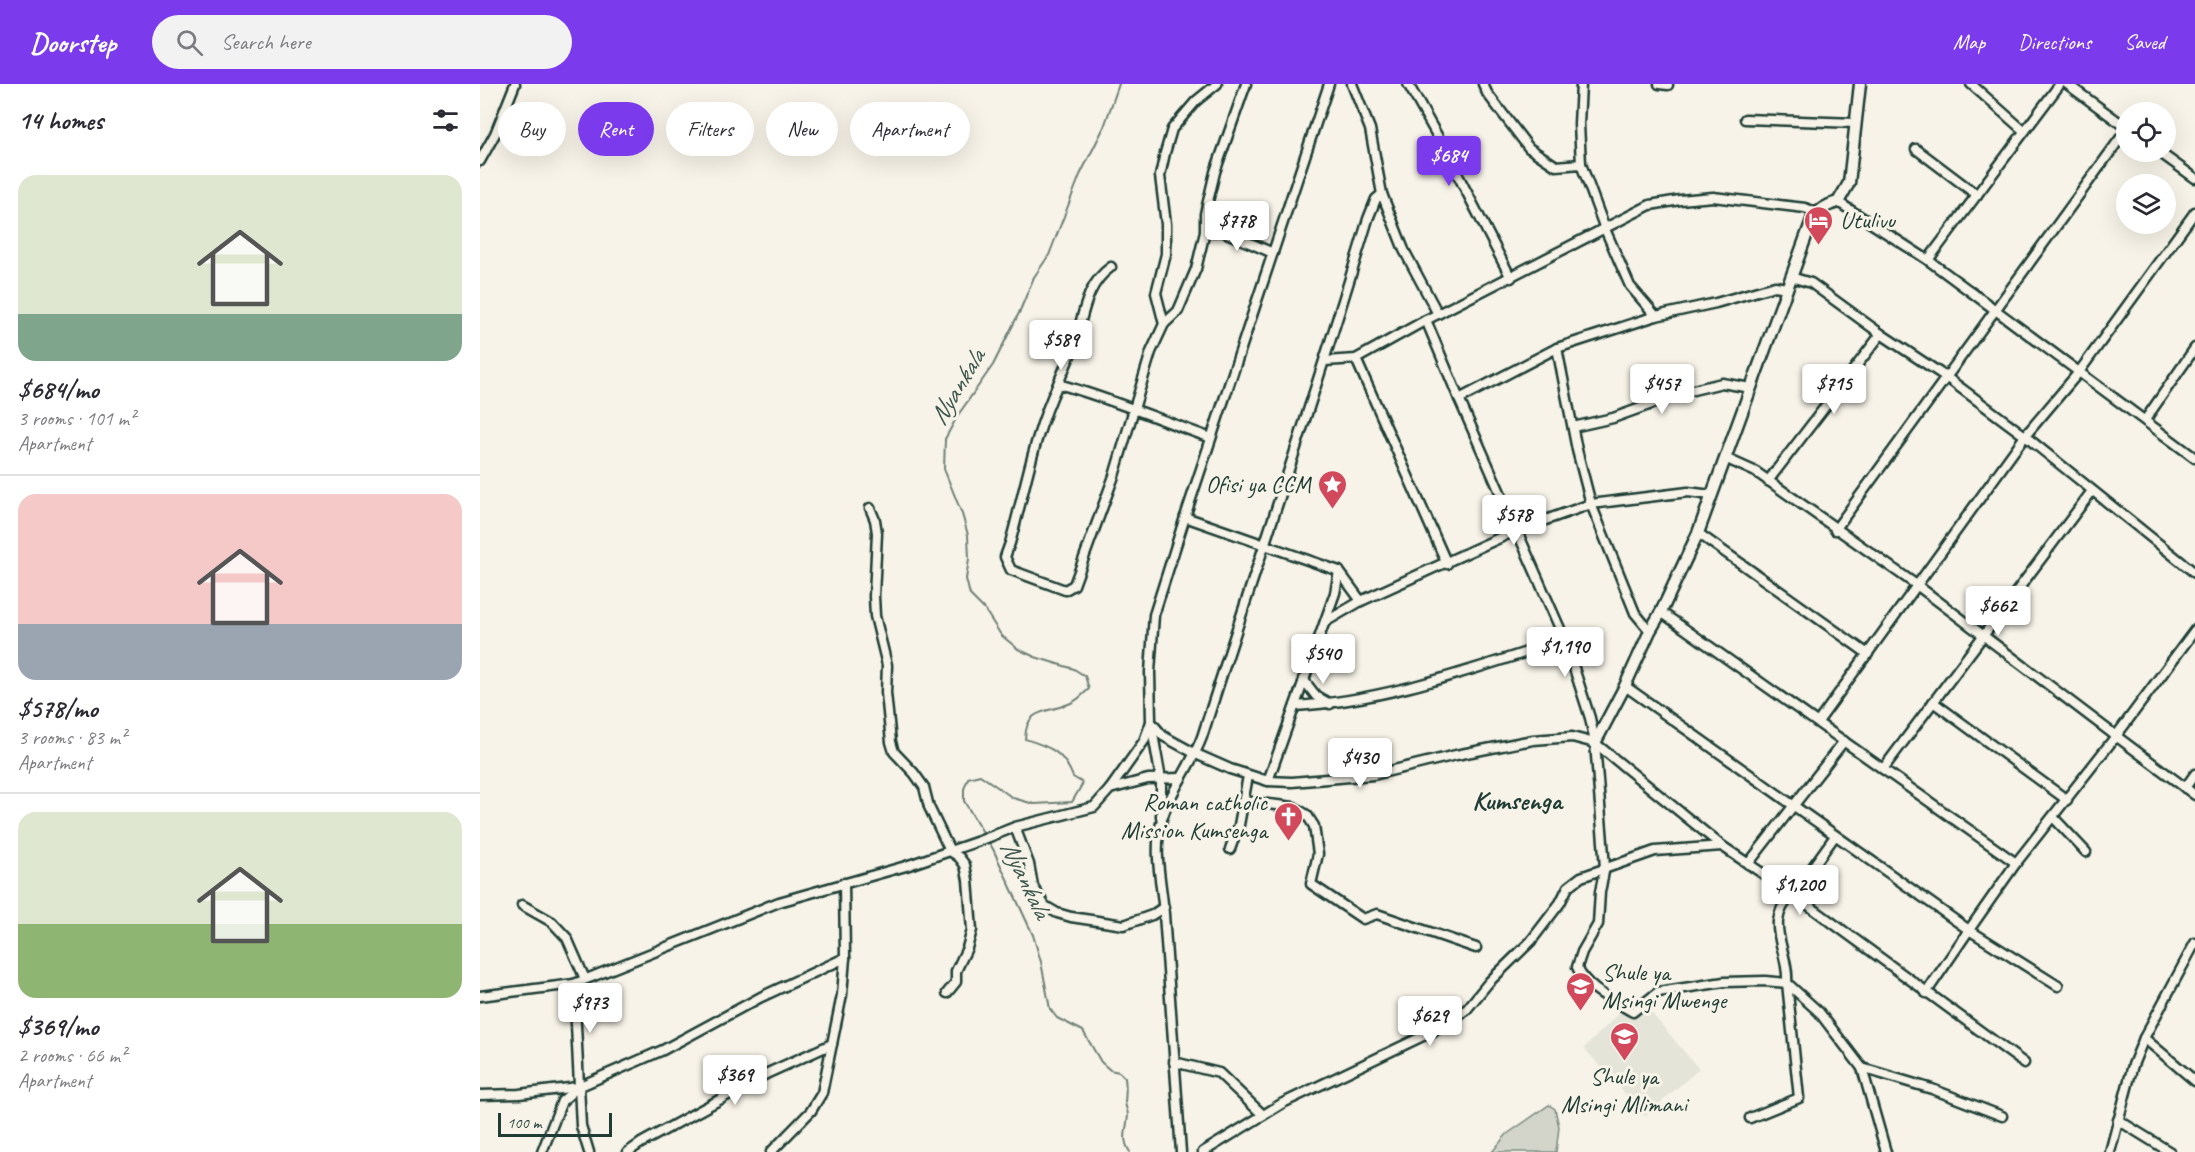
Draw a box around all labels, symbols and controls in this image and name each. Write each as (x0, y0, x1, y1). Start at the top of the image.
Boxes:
search box (152, 15, 572, 69)
text: Doorstep (30, 25, 116, 60)
icon: search (173, 26, 206, 59)
text: Search here (221, 28, 311, 56)
text: Map (1953, 29, 1985, 55)
text: Directions (2018, 29, 2091, 55)
text: Saved (2124, 29, 2165, 55)
chip: Buy (498, 102, 566, 156)
chip: Rent (578, 102, 654, 156)
chip: Filters (666, 102, 754, 156)
chip: New (766, 102, 838, 156)
chip: Apartment (850, 102, 970, 156)
map controls (2116, 102, 2176, 234)
button: locate (2116, 102, 2176, 162)
text: 14 homes (18, 104, 103, 137)
icon: filters (429, 104, 462, 137)
pin: $684 (1413, 136, 1485, 187)
text: $684 (1431, 143, 1467, 168)
button: layers (2116, 174, 2176, 234)
pin: $778 (1201, 201, 1273, 252)
hotel icon: Utulivu (1803, 204, 1835, 246)
place label: Utulivu (1840, 205, 1897, 235)
text: $778 (1219, 208, 1255, 233)
icon: home (186, 214, 294, 322)
pin: $589 (1025, 320, 1097, 371)
text: $589 (1043, 327, 1079, 352)
water label: Nyankala (922, 340, 994, 431)
pin: $457 (1626, 364, 1698, 415)
pin: $715 (1798, 364, 1870, 415)
text: $457 (1644, 371, 1680, 396)
text: $715 (1816, 371, 1852, 396)
text: $684/mo (18, 373, 99, 406)
text: 3 rooms · 101 m² (18, 406, 135, 431)
text: Apartment (18, 431, 91, 456)
place icon: Ofisi ya CCM (1316, 468, 1348, 510)
place label: Ofisi ya CCM (1206, 469, 1313, 499)
pin: $578 (1478, 495, 1550, 546)
text: $578 (1496, 502, 1532, 527)
icon: home (186, 533, 294, 641)
pin: $662 (1962, 586, 2034, 637)
text: $662 (1980, 593, 2016, 618)
pin: $1,190 (1516, 627, 1614, 678)
pin: $540 (1287, 634, 1359, 685)
text: $1,190 (1541, 634, 1589, 659)
text: $540 (1305, 641, 1341, 666)
text: $578/mo (18, 692, 98, 725)
text: 3 rooms · 83 m² (18, 725, 126, 750)
pin: $430 (1324, 738, 1396, 789)
text: $430 (1342, 745, 1378, 770)
text: Apartment (18, 750, 91, 775)
district label: Kumsenga (1472, 783, 1564, 817)
place label: Roman catholic Mission Kumsenga (1121, 787, 1269, 845)
church icon: Roman catholic Mission Kumsenga (1272, 800, 1304, 842)
water label: Nyankala (993, 835, 1060, 926)
icon: home (186, 851, 294, 959)
pin: $1,200 (1751, 865, 1849, 916)
text: $1,200 (1776, 872, 1824, 897)
place label: Shule ya Msingi Mwenge (1602, 957, 1728, 1015)
school or university icon: Shule ya Msingi Mwenge (1565, 970, 1597, 1012)
pin: $973 (554, 983, 626, 1034)
text: $973 (572, 990, 608, 1015)
pin: $629 (1394, 996, 1466, 1047)
text: $629 (1412, 1003, 1448, 1028)
text: $369/mo (18, 1010, 98, 1043)
school or university icon: Shule ya Msingi Mlimani (1608, 1020, 1640, 1062)
text: 2 rooms · 66 m² (18, 1043, 126, 1068)
pin: $369 (699, 1055, 771, 1106)
place label: Shule ya Msingi Mlimani (1561, 1061, 1690, 1119)
text: $369 (717, 1062, 753, 1087)
text: Apartment (18, 1068, 91, 1093)
scale bar (498, 1110, 612, 1138)
text: 100 m (507, 1113, 541, 1133)

